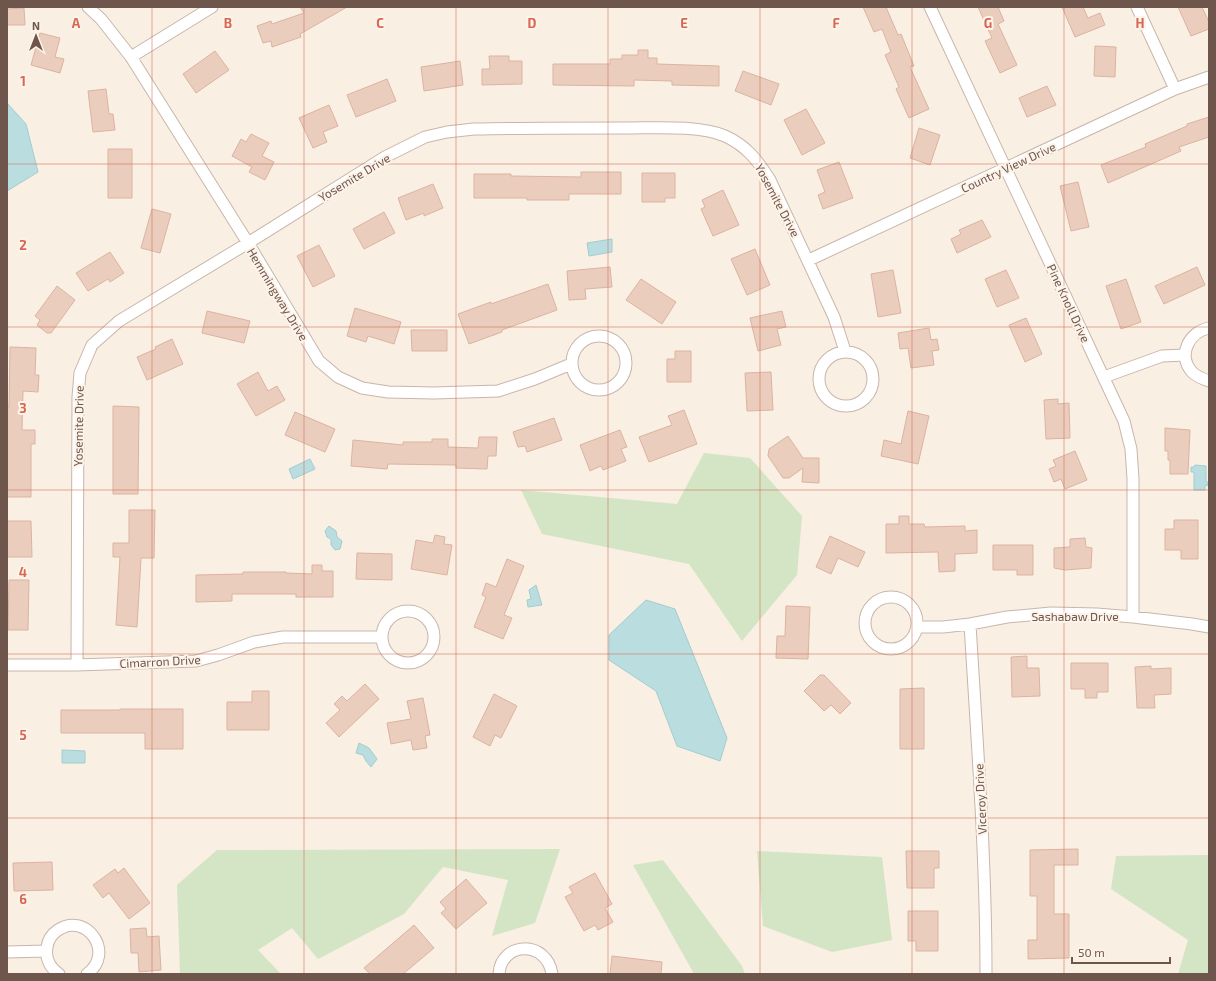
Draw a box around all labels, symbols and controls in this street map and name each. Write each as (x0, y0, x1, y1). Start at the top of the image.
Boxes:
text: A (72, 15, 81, 31)
text: B (224, 15, 232, 31)
text: C (376, 15, 384, 31)
text: D (528, 15, 537, 31)
text: E (680, 15, 688, 31)
text: F (832, 15, 840, 31)
text: G (984, 15, 992, 31)
text: H (1136, 15, 1145, 31)
north arrow (16, 16, 56, 56)
text: N (32, 19, 40, 32)
text: 1 (20, 73, 26, 89)
street label: Country View Drive (958, 139, 1058, 195)
street label: Yosemite Drive (316, 150, 392, 204)
street label: Yosemite Drive (753, 161, 803, 239)
text: 2 (19, 237, 27, 253)
street label: Hemmingway Drive (245, 245, 311, 343)
street label: Pine Knoll Drive (1045, 262, 1093, 344)
street label: Yosemite Drive (70, 385, 86, 467)
text: 3 (19, 400, 27, 416)
text: 4 (19, 564, 27, 580)
street label: Sashabaw Drive (1031, 609, 1119, 623)
street label: Cimarron Drive (119, 652, 201, 670)
text: 5 (19, 727, 27, 743)
street label: Viceroy Drive (971, 763, 989, 835)
text: 6 (19, 891, 27, 907)
scale bar (1072, 939, 1170, 965)
text: 50 m (1078, 945, 1105, 959)

